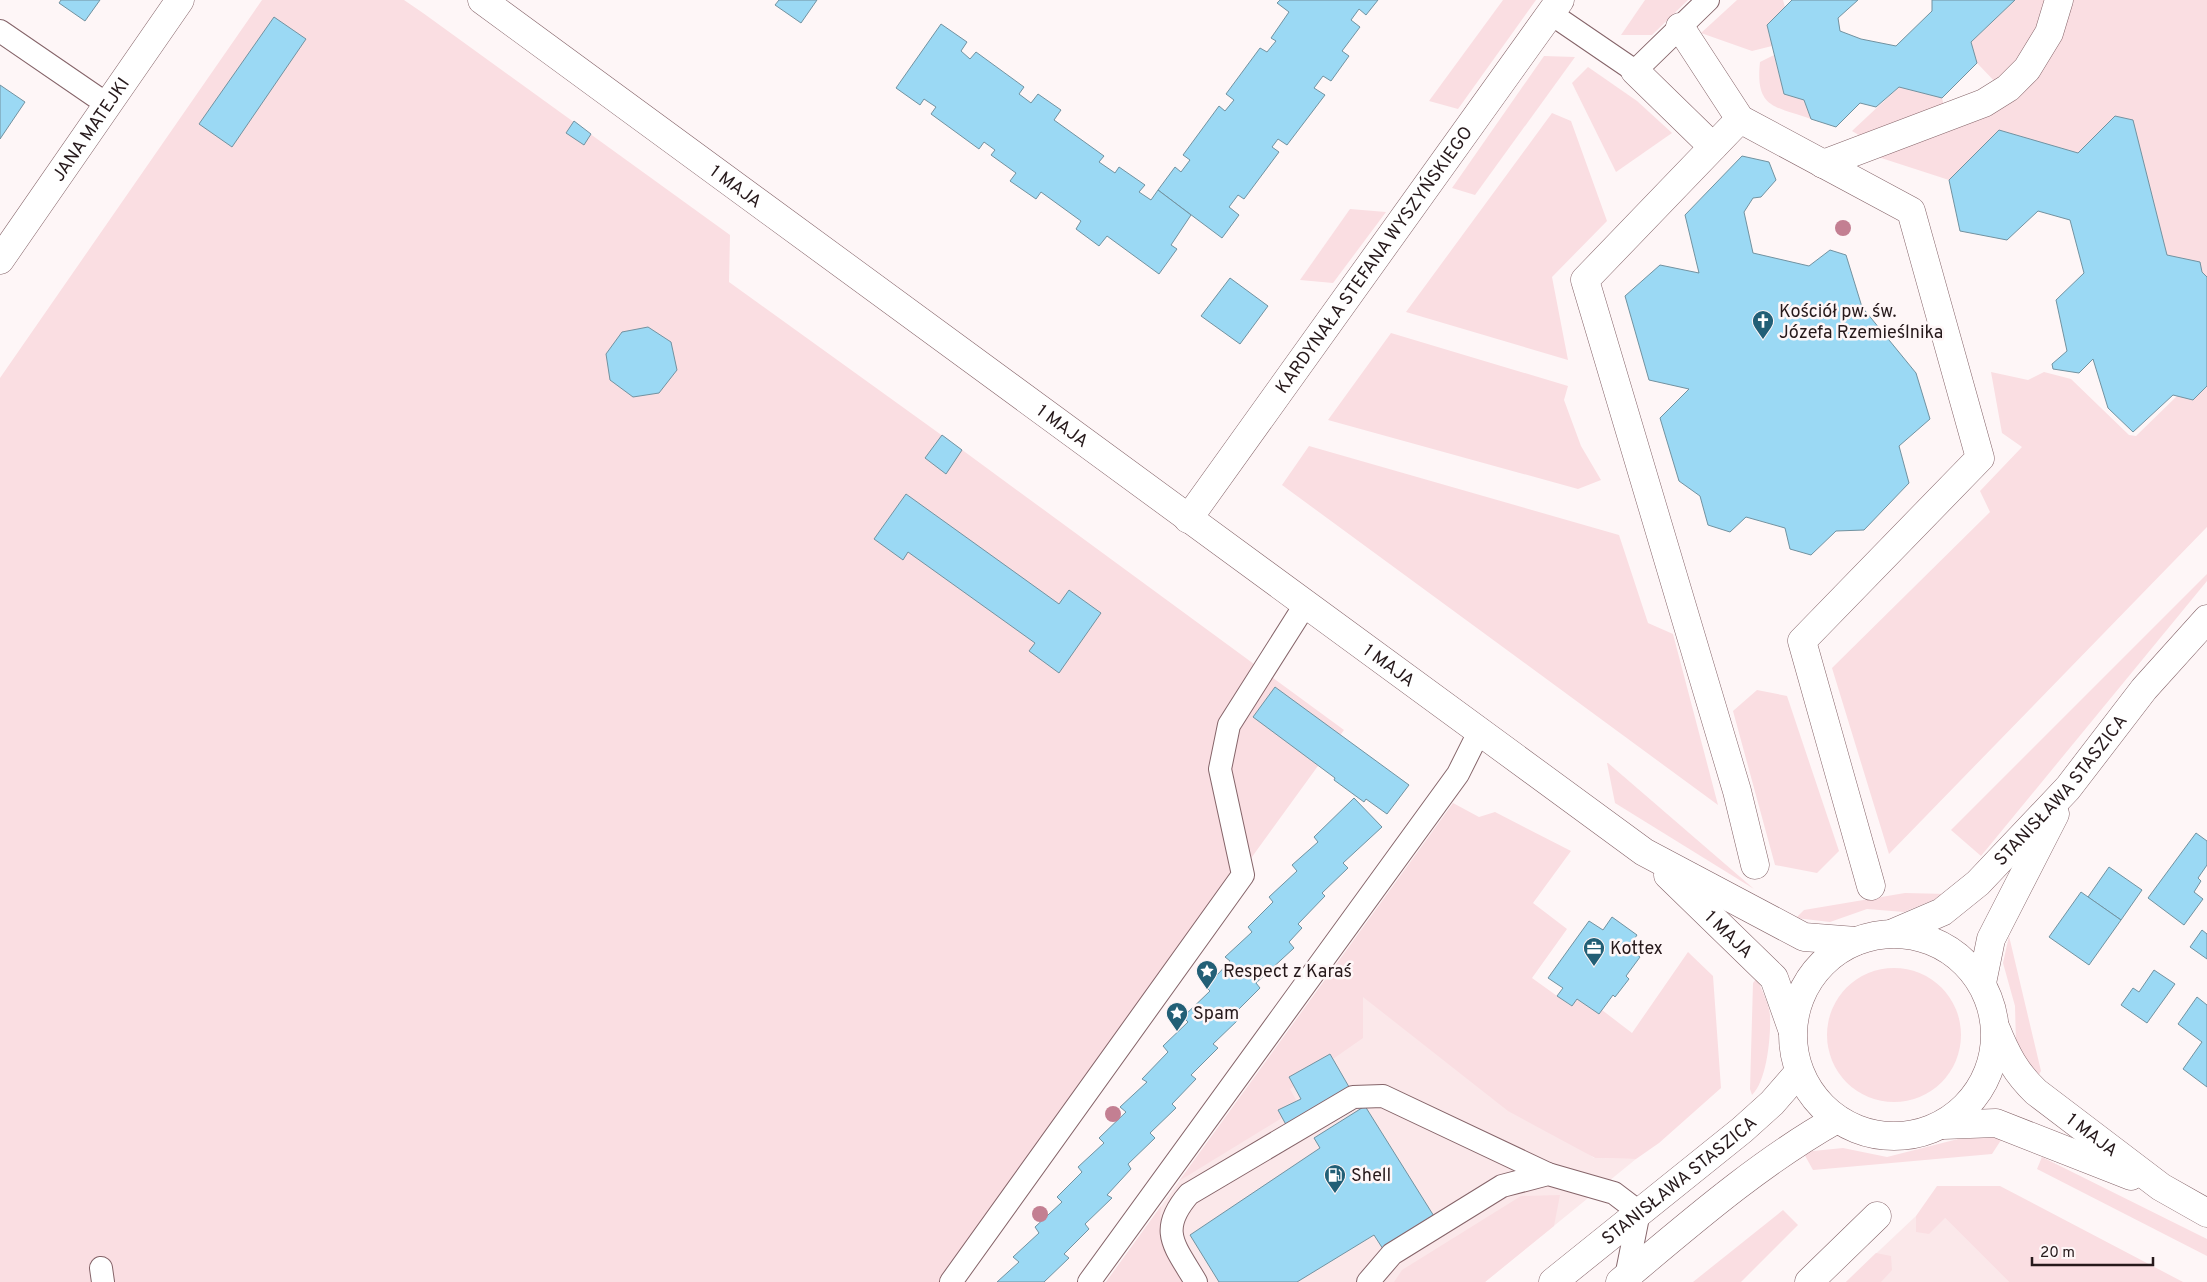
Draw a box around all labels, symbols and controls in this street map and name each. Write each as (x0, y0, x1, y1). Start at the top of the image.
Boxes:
street label: JANA MATEJKI (48, 74, 136, 187)
street label: KARDYNAŁA STEFANA WYSZYŃSKIEGO (1271, 122, 1479, 399)
street label: 1 MAJA (705, 161, 766, 214)
place label: Kościół pw. św. Józefa Rzemieślnika (1779, 301, 1943, 345)
church icon: Kościół pw. św. Józefa Rzemieślnika (1751, 309, 1775, 340)
street label: 1 MAJA (1031, 400, 1092, 454)
street label: 1 MAJA (1358, 640, 1419, 693)
street label: STANISŁAWA STASZICA (1990, 710, 2133, 872)
street label: 1 MAJA (1699, 907, 1757, 964)
office icon: Kottex (1582, 936, 1606, 967)
place label: Kottex (1610, 938, 1663, 961)
place icon: Respect z Karaś (1195, 959, 1219, 990)
place label: Respect z Karaś (1223, 961, 1352, 984)
place icon: Spam (1165, 1001, 1189, 1032)
place label: Spam (1193, 1003, 1239, 1026)
street label: 1 MAJA (2061, 1109, 2122, 1163)
street label: STANISŁAWA STASZICA (1598, 1112, 1763, 1251)
fuel station icon: Shell (1323, 1163, 1347, 1194)
place label: Shell (1351, 1165, 1391, 1188)
scale bar (2032, 1234, 2153, 1266)
text: 20 m (2040, 1244, 2075, 1263)

